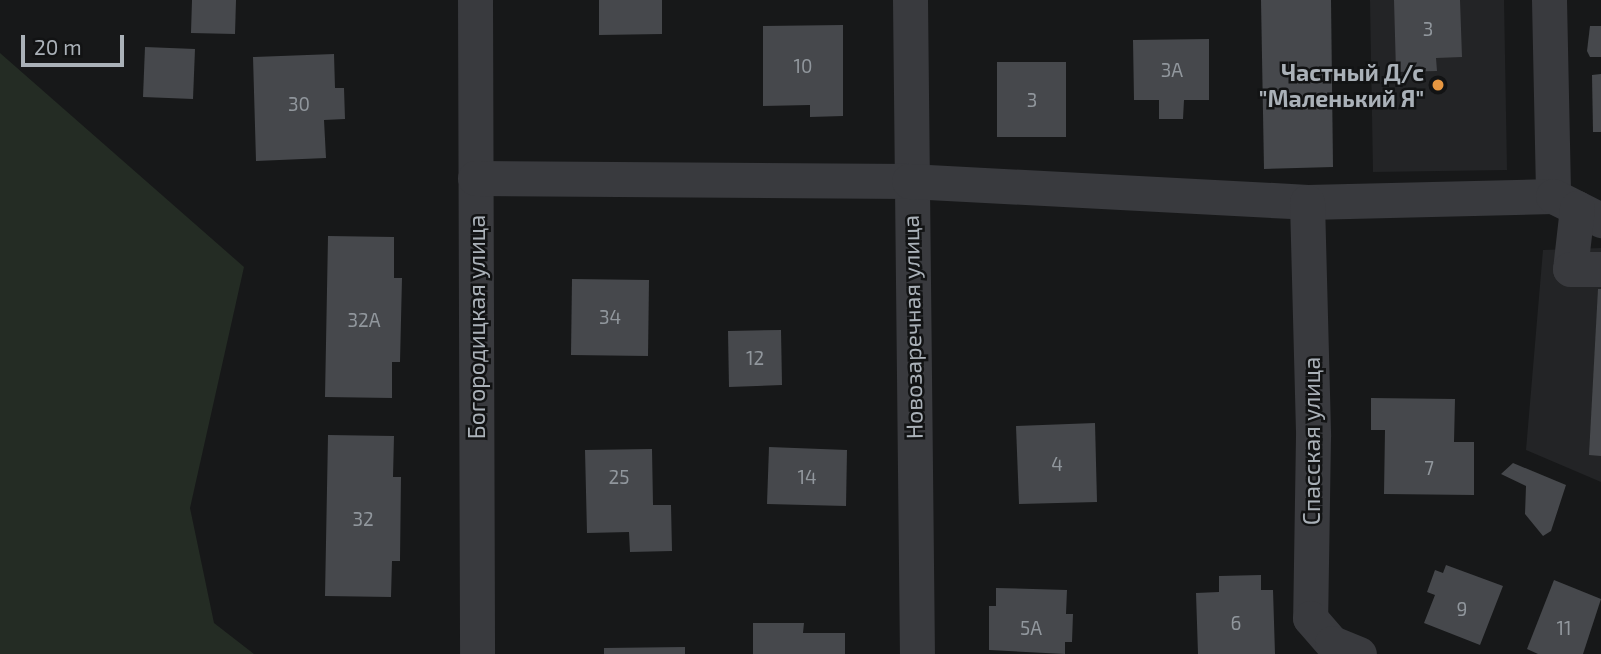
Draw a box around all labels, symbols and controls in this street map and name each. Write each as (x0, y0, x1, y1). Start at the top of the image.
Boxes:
house number: 3 (1423, 18, 1433, 40)
scale bar (24, 21, 128, 65)
text: 20 m (34, 34, 82, 59)
house number: 10 (793, 55, 813, 77)
place label: Частный Д/с "Маленький Я" (1259, 58, 1424, 112)
house number: 3А (1161, 59, 1183, 81)
marker: Частный Д/с "Маленький Я" (1430, 77, 1446, 93)
house number: 3 (1027, 89, 1037, 111)
house number: 30 (288, 93, 310, 115)
street label: Богородицкая улица (462, 215, 490, 439)
street label: Новозаречная улица (896, 215, 928, 439)
house number: 34 (599, 306, 621, 328)
house number: 32А (347, 309, 381, 331)
house number: 12 (746, 347, 764, 369)
street label: Спасская улица (1297, 357, 1325, 525)
house number: 4 (1051, 453, 1063, 475)
house number: 7 (1424, 457, 1434, 479)
house number: 25 (609, 466, 629, 488)
house number: 14 (797, 466, 817, 488)
house number: 32 (352, 508, 374, 530)
house number: 9 (1457, 598, 1467, 620)
house number: 6 (1231, 612, 1241, 634)
house number: 5А (1020, 617, 1042, 639)
house number: 11 (1556, 617, 1572, 639)

